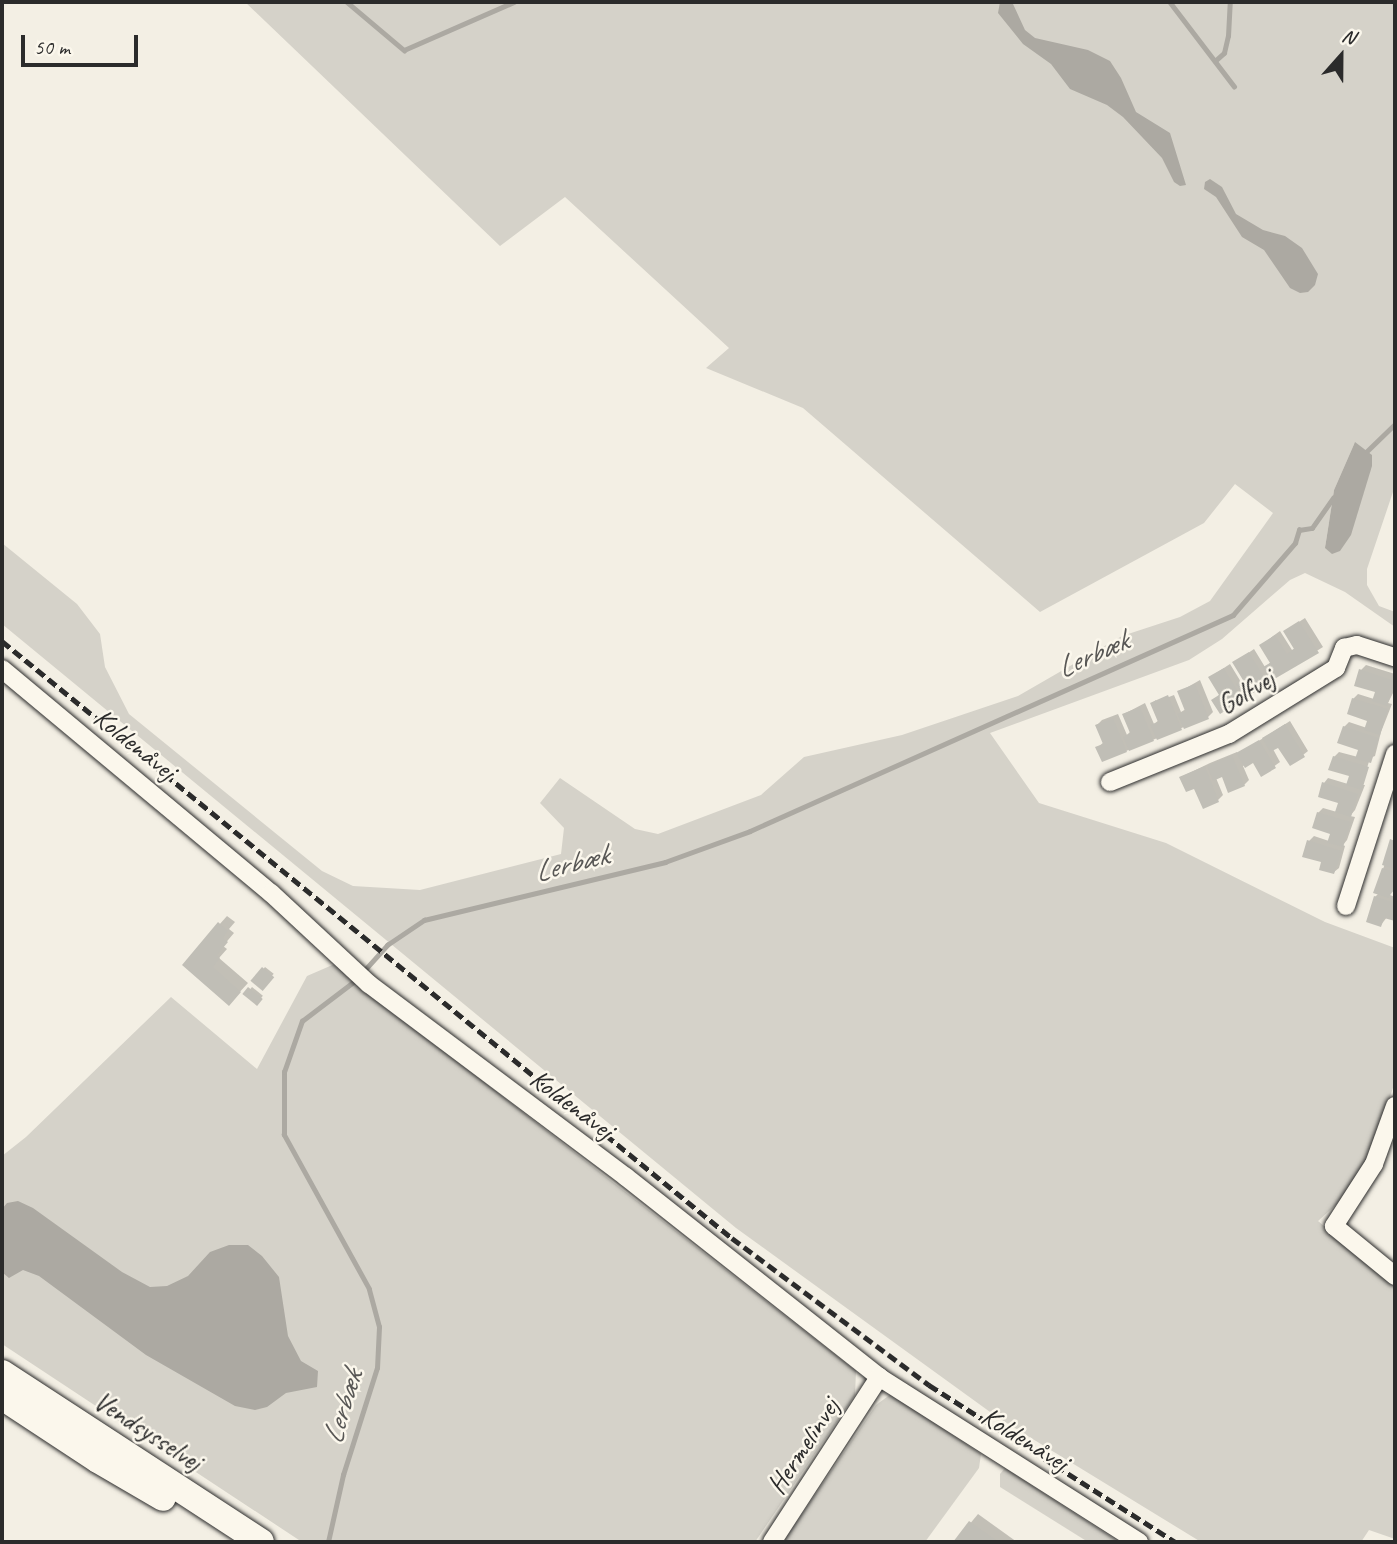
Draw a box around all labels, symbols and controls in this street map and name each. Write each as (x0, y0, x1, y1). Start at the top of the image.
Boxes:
scale bar (24, 21, 142, 65)
north arrow (1306, 21, 1376, 91)
text: N (1339, 23, 1358, 50)
text: 50 m (34, 34, 70, 60)
water label: Lerbæk (1051, 622, 1133, 686)
street label: Golfvej (1211, 662, 1281, 722)
street label: Koldenåvej (87, 701, 183, 787)
water label: Lerbæk (530, 837, 612, 889)
street label: Koldenåvej (523, 1062, 621, 1146)
water label: Lerbæk (314, 1366, 370, 1448)
street label: Vendsysselvej (88, 1384, 208, 1478)
street label: Hermelinvej (760, 1392, 846, 1500)
street label: Koldenåvej (975, 1399, 1075, 1479)

